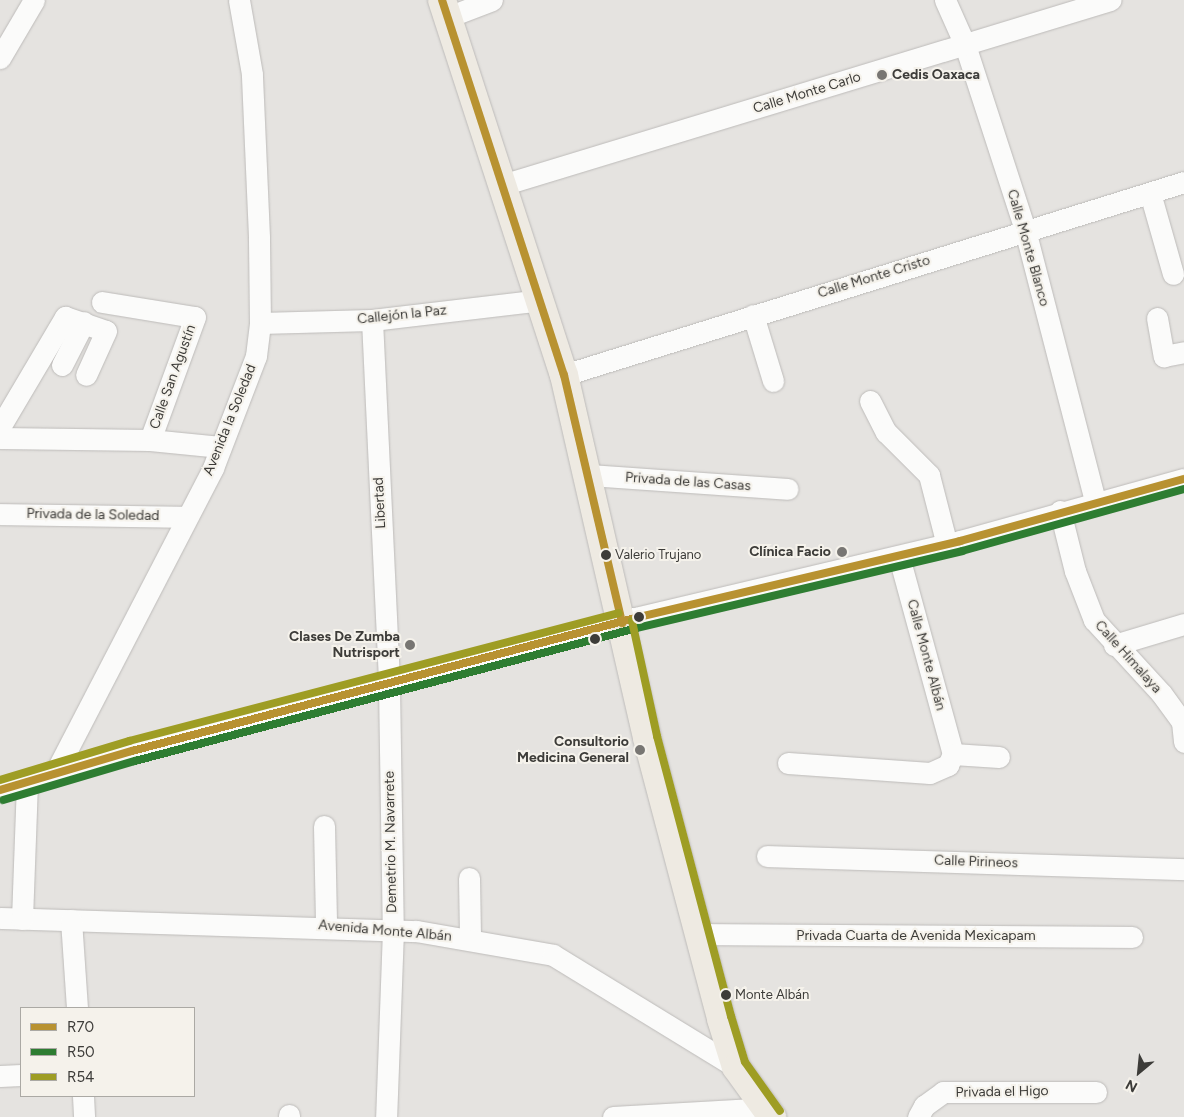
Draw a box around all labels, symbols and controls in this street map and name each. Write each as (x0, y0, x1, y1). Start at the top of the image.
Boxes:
place label: Cedis Oaxaca (892, 67, 980, 83)
street label: Calle Monte Carlo (751, 69, 863, 117)
marker: Cedis Oaxaca (876, 69, 888, 81)
street label: Calle Monte Blanco (1003, 188, 1053, 308)
street label: Calle Monte Cristo (816, 252, 932, 302)
street label: Callejón la Paz (356, 302, 448, 328)
street label: Calle San Agustín (146, 323, 200, 431)
street label: Avenida la Soledad (200, 362, 260, 478)
street label: Privada de las Casas (625, 469, 751, 495)
street label: Libertad (370, 477, 390, 529)
street label: Privada de la Soledad (26, 505, 160, 525)
place label: Clínica Facio (749, 544, 831, 560)
marker: Clínica Facio (835, 545, 849, 559)
place label: Valerio Trujano (615, 547, 701, 563)
marker: Valerio Trujano (601, 550, 611, 560)
street label: Calle Monte Albán (903, 598, 949, 712)
unlabelled marker (634, 612, 644, 622)
street label: Calle Himalaya (1091, 617, 1165, 697)
place label: Clases De Zumba Nutrisport (289, 629, 400, 662)
unlabelled marker (590, 634, 600, 644)
marker: Clases De Zumba Nutrisport (404, 639, 416, 651)
place label: Consultorio Medicina General (517, 734, 629, 766)
marker: Consultorio Medicina General (633, 743, 647, 757)
street label: Demetrio M. Navarrete (381, 771, 401, 913)
street label: Calle Pirineos (934, 852, 1018, 872)
street label: Avenida Monte Albán (318, 917, 452, 945)
street label: Privada Cuarta de Avenida Mexicapam (796, 928, 1036, 944)
place label: Monte Albán (735, 987, 809, 1003)
marker: Monte Albán (721, 990, 731, 1000)
legend (20, 1007, 195, 1097)
text: R70 (67, 1018, 94, 1036)
text: R50 (67, 1043, 95, 1061)
north arrow (1114, 1047, 1164, 1097)
text: R54 (67, 1068, 94, 1086)
text: N (1123, 1076, 1141, 1096)
street label: Privada el Higo (955, 1083, 1049, 1101)

